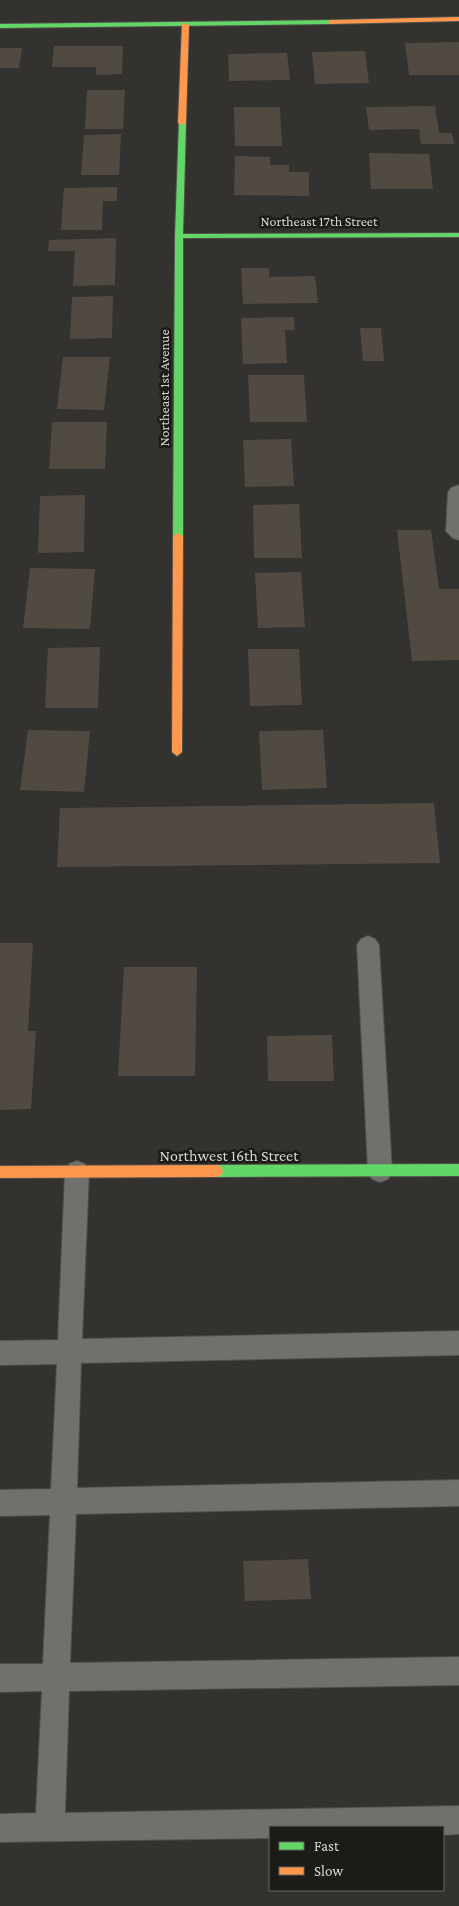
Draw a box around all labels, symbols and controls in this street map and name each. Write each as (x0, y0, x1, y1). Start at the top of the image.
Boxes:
street label: Northeast 17th Street (260, 213, 378, 229)
street label: Northeast 1st Avenue (156, 329, 172, 447)
street label: Northwest 16th Street (160, 1147, 299, 1164)
legend (269, 1826, 444, 1891)
text: Fast (314, 1838, 340, 1854)
text: Slow (314, 1863, 344, 1879)

